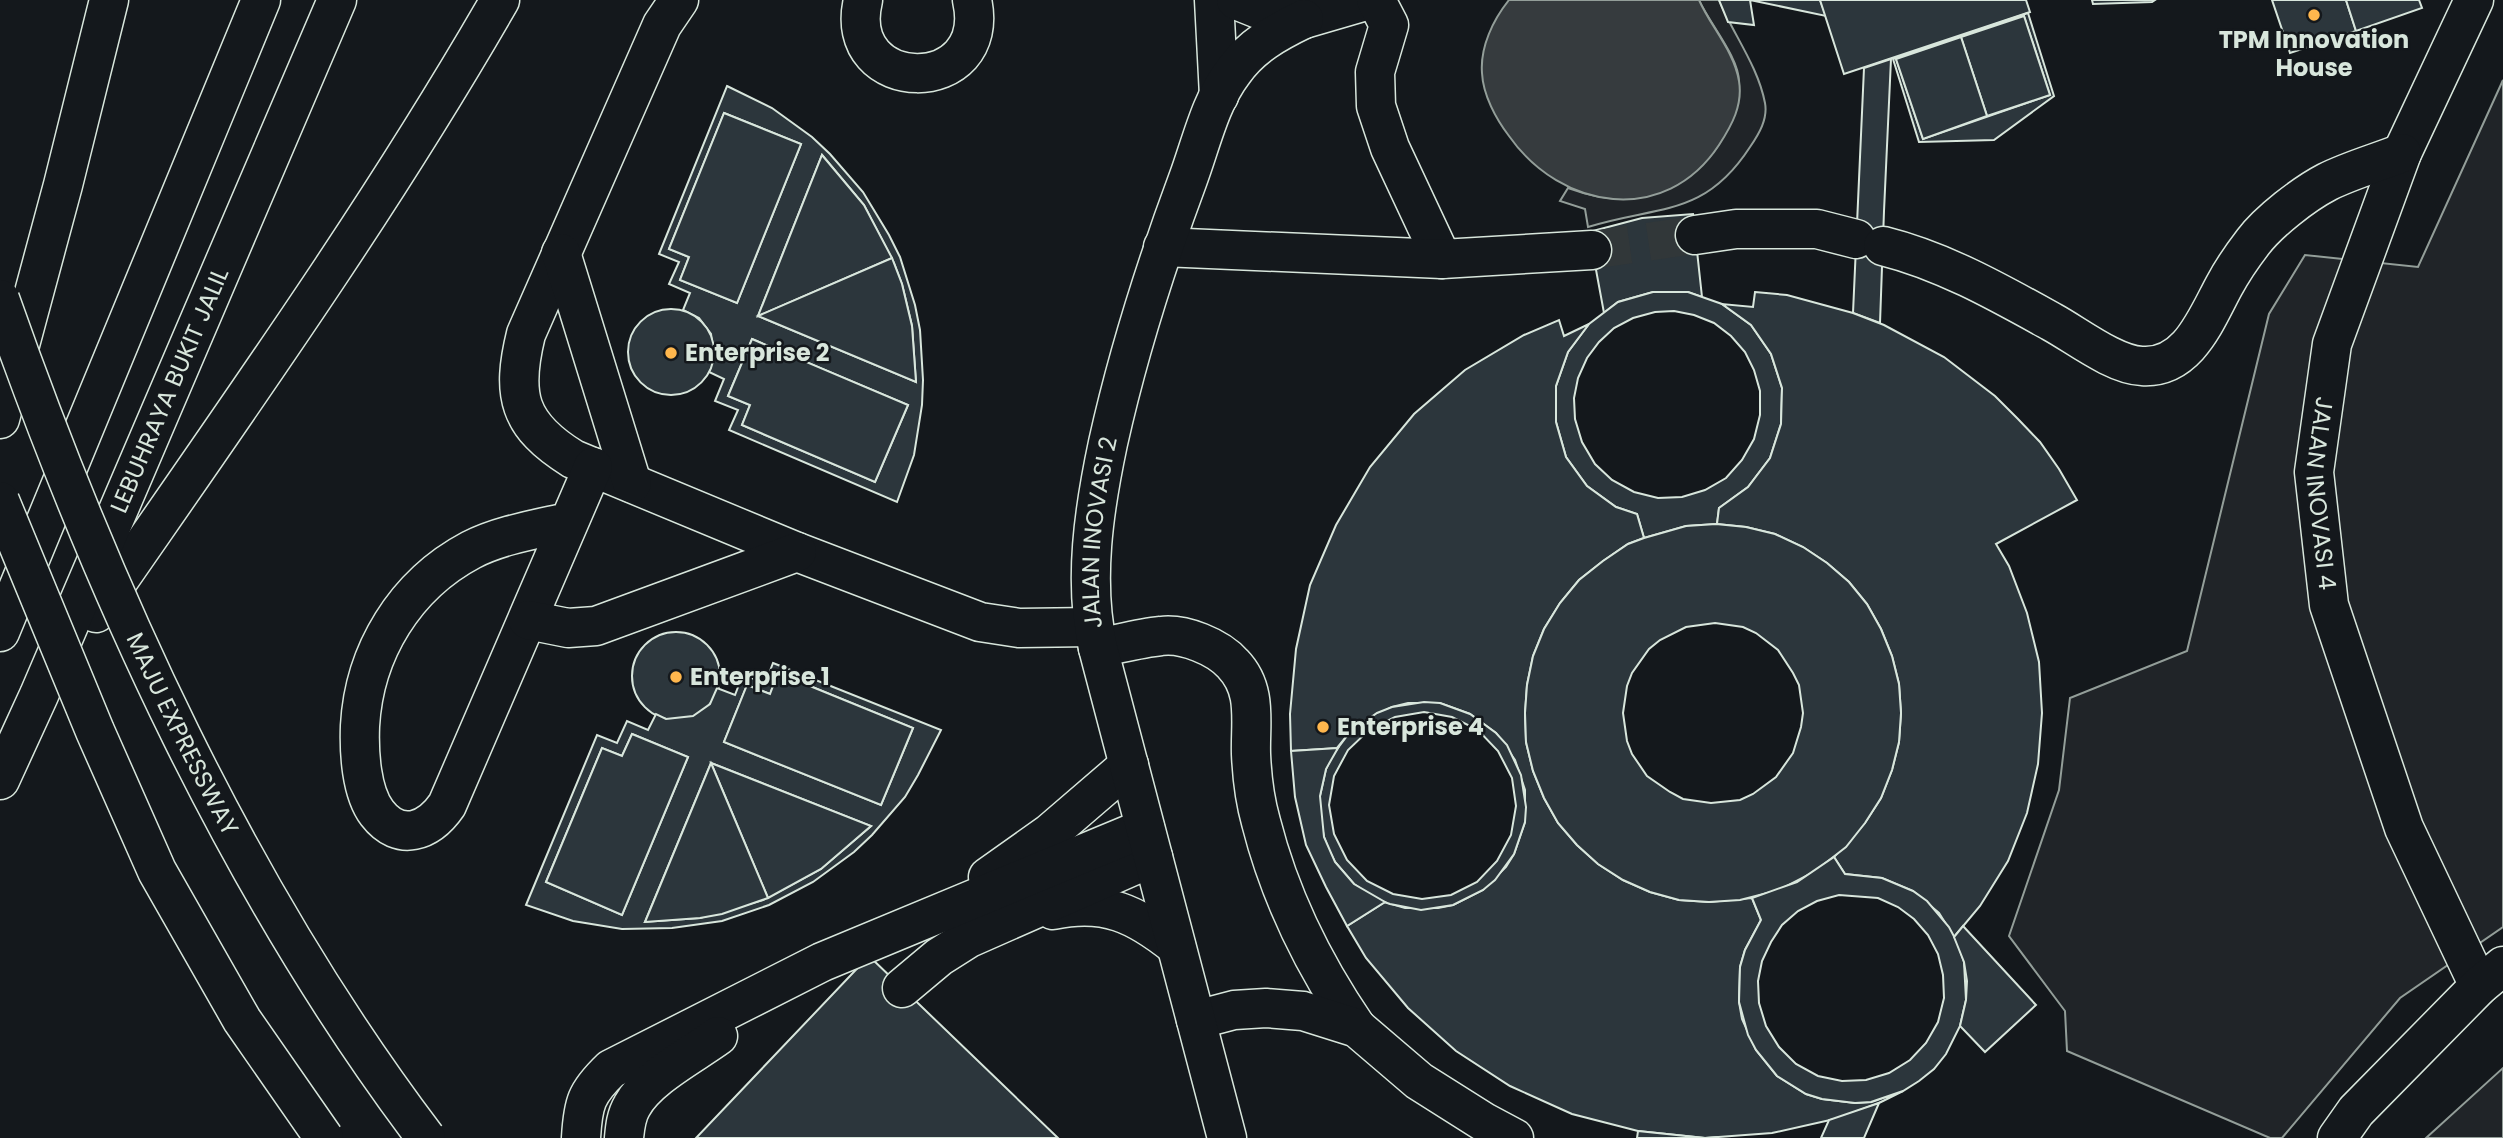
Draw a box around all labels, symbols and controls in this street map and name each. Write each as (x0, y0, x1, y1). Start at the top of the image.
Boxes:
marker: TPM Innovation House (2306, 7, 2322, 23)
place label: TPM Innovation House (2219, 23, 2409, 84)
street label: LEBUHRAYA BUKIT JALIL (102, 262, 236, 518)
place label: Enterprise 2 (685, 336, 830, 369)
marker: Enterprise 2 (663, 345, 679, 361)
street label: JALAN INOVASI 4 (2298, 395, 2344, 591)
street label: JALAN INOVASI 2 (1074, 434, 1125, 631)
street label: MAJU EXPRESSWAY (119, 627, 247, 841)
place label: Enterprise 1 (690, 660, 830, 693)
marker: Enterprise 1 (668, 669, 684, 685)
place label: Enterprise 4 (1337, 710, 1484, 743)
marker: Enterprise 4 (1315, 719, 1331, 735)

